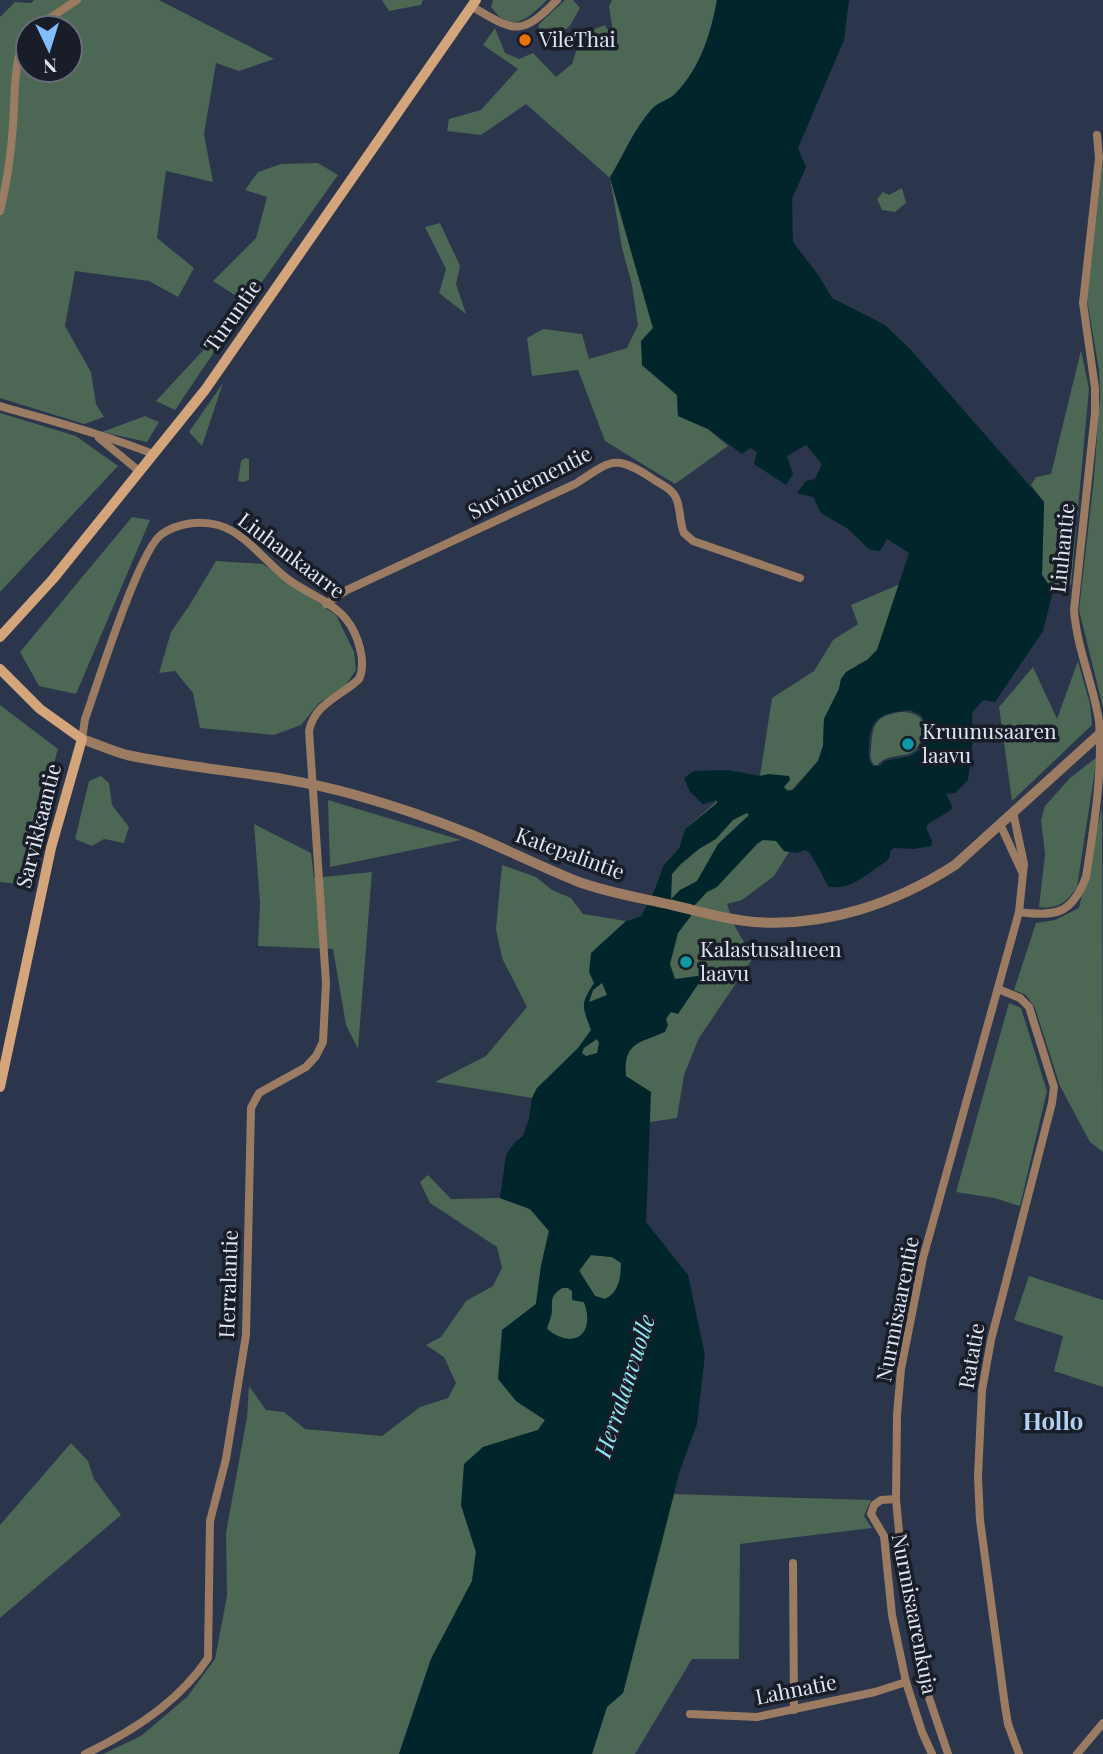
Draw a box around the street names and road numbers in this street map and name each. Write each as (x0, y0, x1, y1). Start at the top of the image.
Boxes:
street label: Turuntie (196, 273, 266, 357)
street label: Suviniementie (462, 438, 596, 524)
street label: Liuhantie (1042, 501, 1080, 594)
street label: Liuhankaarre (233, 505, 351, 604)
street label: Sarvikkaantie (8, 760, 66, 891)
street label: Katepalintie (512, 819, 629, 885)
street label: Herralantie (211, 1229, 243, 1339)
street label: Nurmisaarentie (868, 1234, 924, 1384)
street label: Ratatie (950, 1321, 990, 1391)
street label: Nurmisaarenkuja (887, 1531, 945, 1697)
street label: Lahnatie (753, 1666, 839, 1710)

